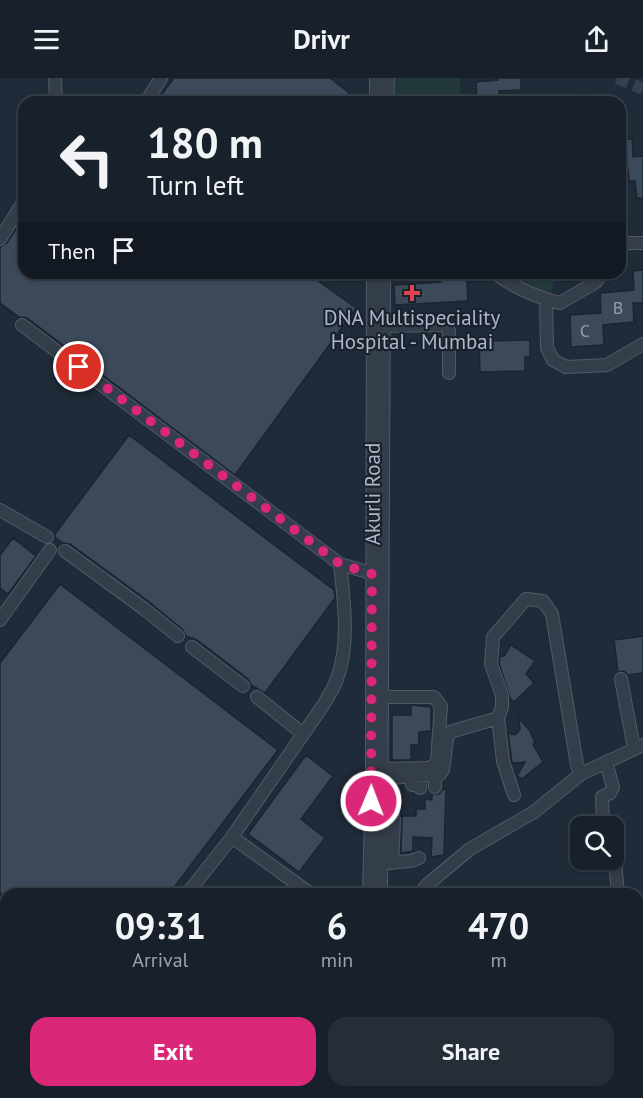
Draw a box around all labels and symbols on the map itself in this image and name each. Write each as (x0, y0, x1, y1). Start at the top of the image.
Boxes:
marker: DNA Multispeciality Hospital - Mumbai (403, 284, 421, 302)
house number: B (613, 296, 623, 319)
place label: DNA Multispeciality Hospital - Mumbai (324, 304, 500, 355)
house number: C (580, 319, 590, 342)
pin (53, 341, 104, 392)
street label: Akurli Road (359, 443, 386, 545)
position arrow (339, 769, 403, 833)

